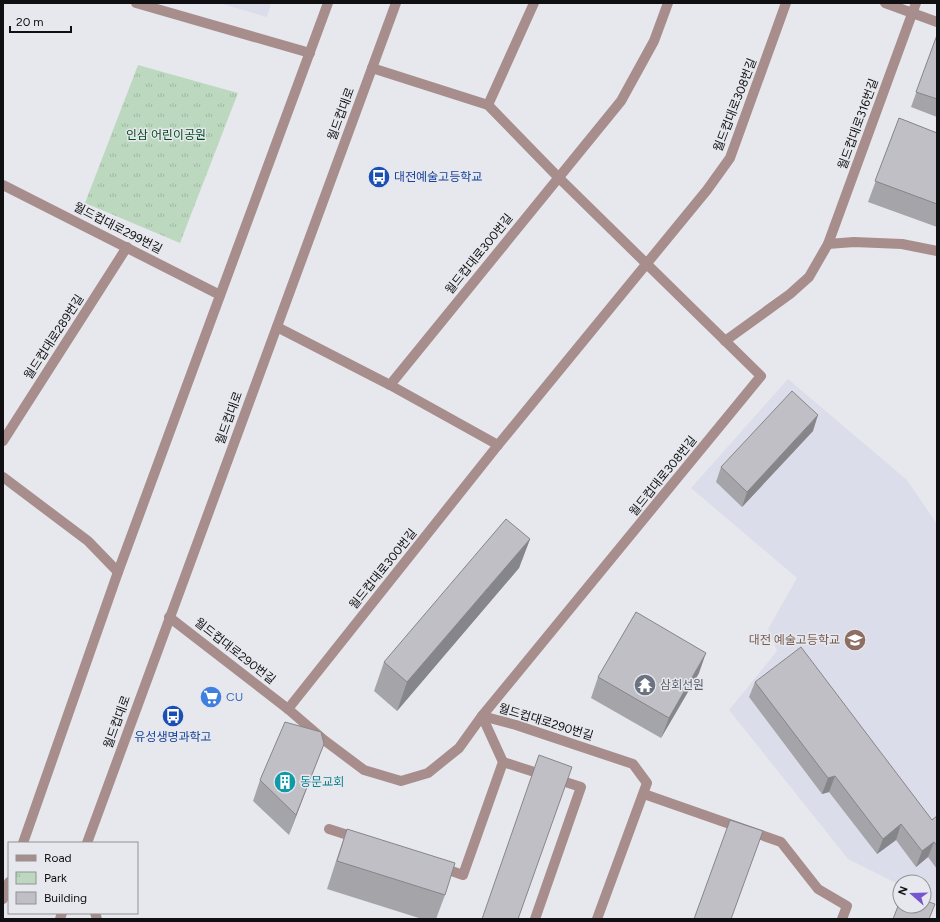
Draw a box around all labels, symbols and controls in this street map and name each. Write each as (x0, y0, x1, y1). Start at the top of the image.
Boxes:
scale bar (10, 8, 71, 34)
text: 20 m (16, 15, 44, 29)
street label: 월드컵대로308번길 (711, 56, 759, 154)
street label: 월드컵대로316번길 (835, 77, 881, 171)
street label: 월드컵대로 (325, 86, 357, 142)
park label: 인삼 어린이공원 (126, 128, 206, 142)
bus stop icon: 대전예술고등학교 (366, 164, 392, 190)
place label: 대전예술고등학교 (394, 170, 482, 184)
street label: 월드컵대로299번길 (71, 200, 165, 256)
street label: 월드컵대로300번길 (442, 211, 516, 297)
street label: 월드컵대로289번길 (21, 292, 87, 382)
street label: 월드컵대로 (213, 390, 245, 446)
street label: 월드컵대로308번길 (626, 433, 700, 519)
street label: 월드컵대로300번길 (346, 526, 420, 612)
street label: 월드컵대로290번길 (192, 615, 278, 687)
school or university icon: 대전 예술고등학교 (842, 627, 868, 653)
place label: 대전 예술고등학교 (749, 633, 840, 647)
temple icon: 삼회선원 (632, 672, 658, 698)
place label: 삼회선원 (660, 678, 704, 692)
supermarket icon: CU (198, 684, 224, 710)
place label: CU (226, 690, 243, 704)
street label: 월드컵대로 (101, 694, 133, 750)
street label: 월드컵대로290번길 (497, 701, 595, 743)
bus stop icon: 유성생명과학고 (160, 703, 186, 729)
place label: 유성생명과학고 (134, 730, 212, 744)
building icon: 동문교회 (272, 769, 298, 795)
place label: 동문교회 (300, 775, 344, 789)
legend (8, 842, 138, 914)
text: Road (44, 851, 72, 865)
text: Park (44, 871, 67, 885)
north arrow (892, 874, 932, 914)
text: N (896, 885, 911, 897)
text: Building (44, 891, 87, 905)

